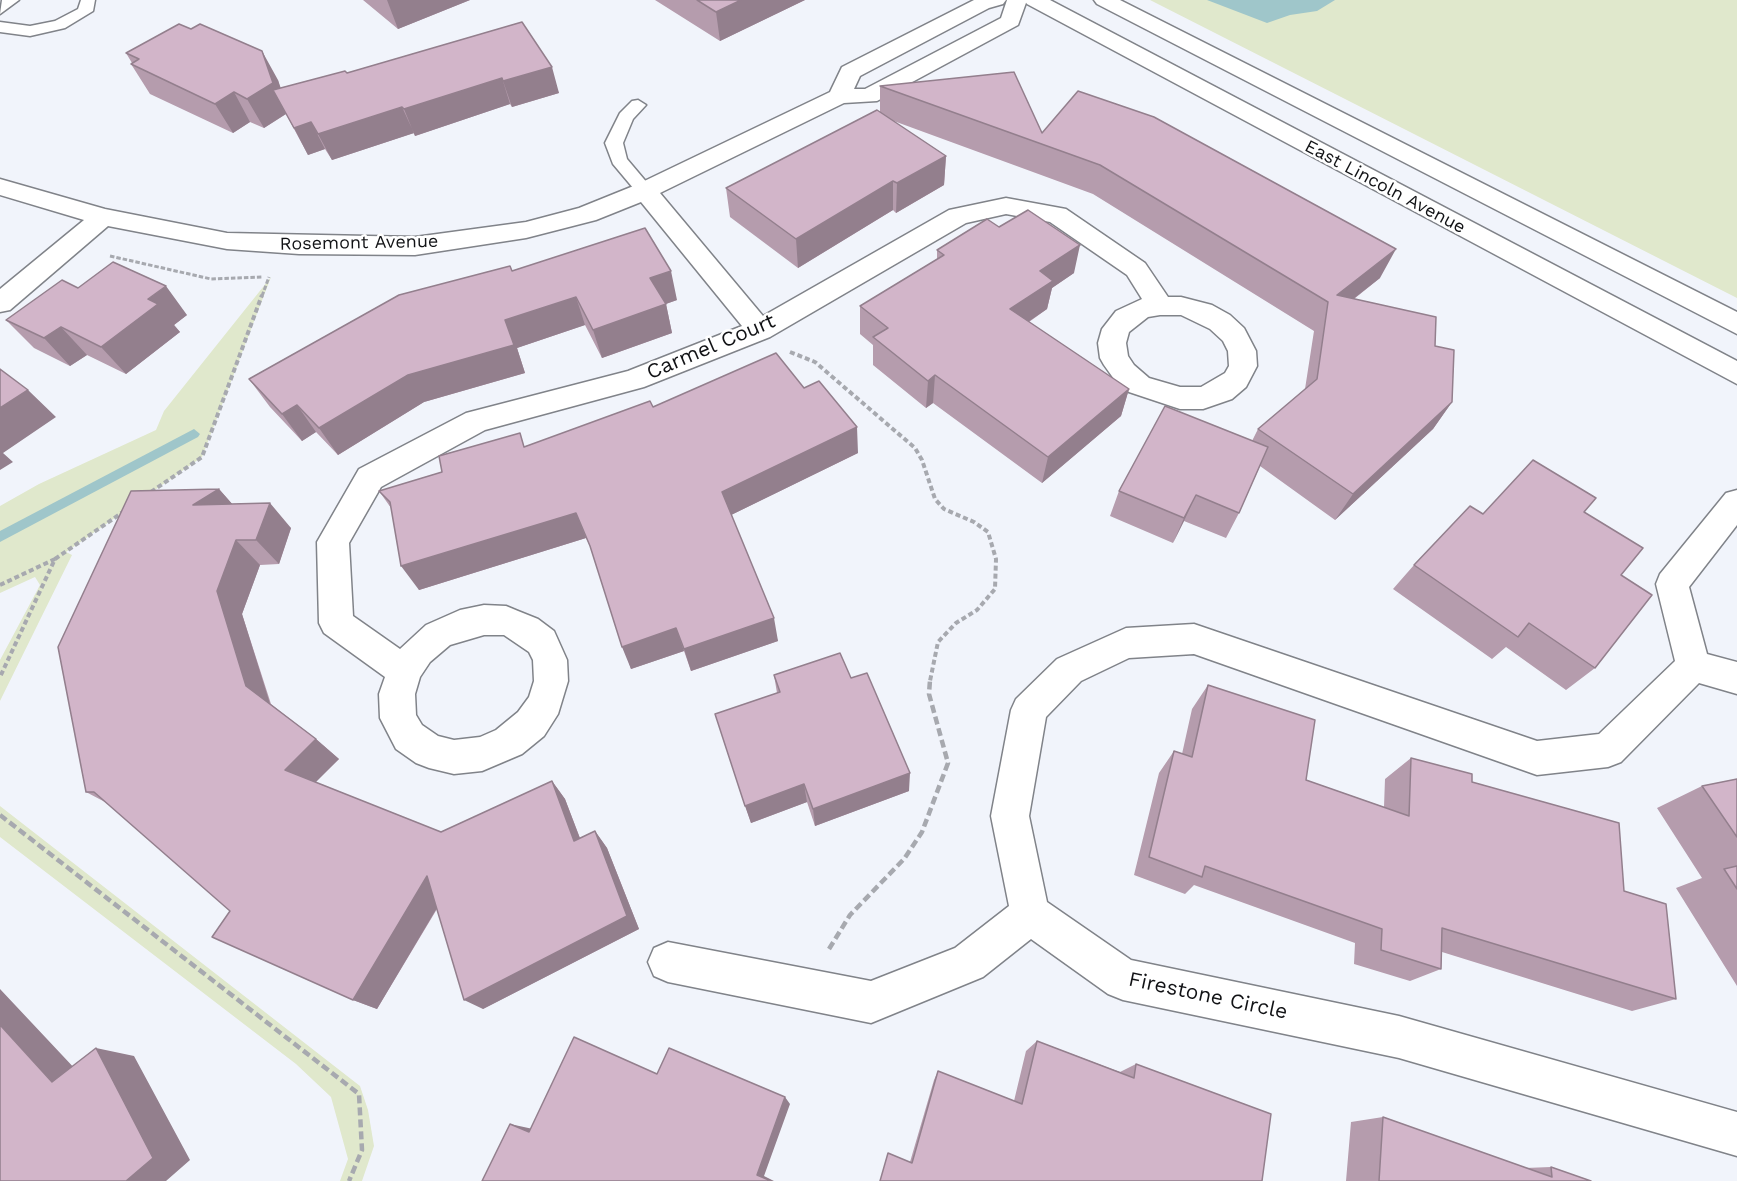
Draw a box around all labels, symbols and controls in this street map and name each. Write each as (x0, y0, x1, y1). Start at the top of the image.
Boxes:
street label: East Lincoln Avenue (1301, 135, 1469, 239)
street label: Rosemont Avenue (279, 231, 439, 255)
street label: Carmel Court (643, 309, 779, 385)
street label: Firestone Circle (1126, 967, 1290, 1025)

